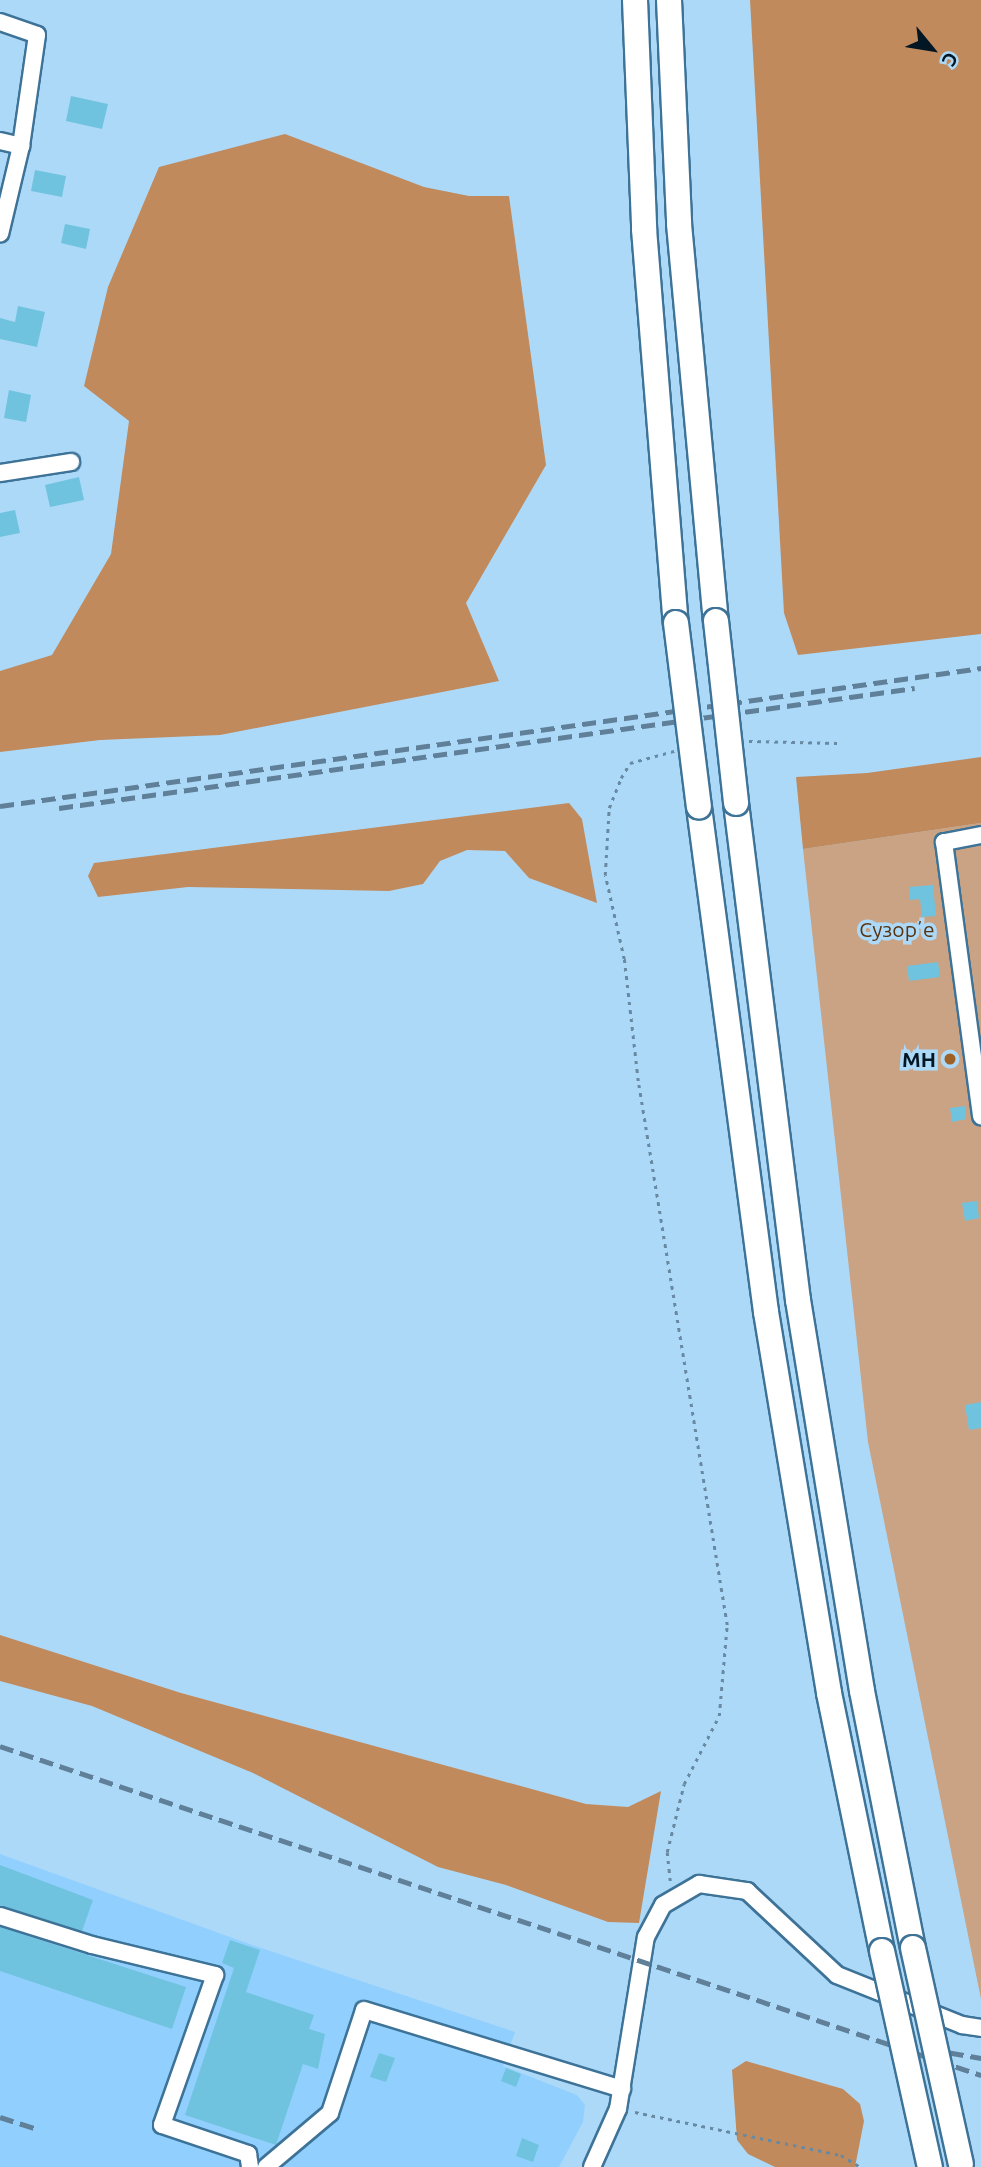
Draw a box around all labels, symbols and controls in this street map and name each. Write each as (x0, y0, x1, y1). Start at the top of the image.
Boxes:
north arrow (897, 14, 967, 84)
text: С (938, 49, 963, 70)
park label: Сузорʼе (859, 916, 935, 942)
place label: МН (902, 1046, 936, 1072)
marker: МН (942, 1051, 958, 1067)

